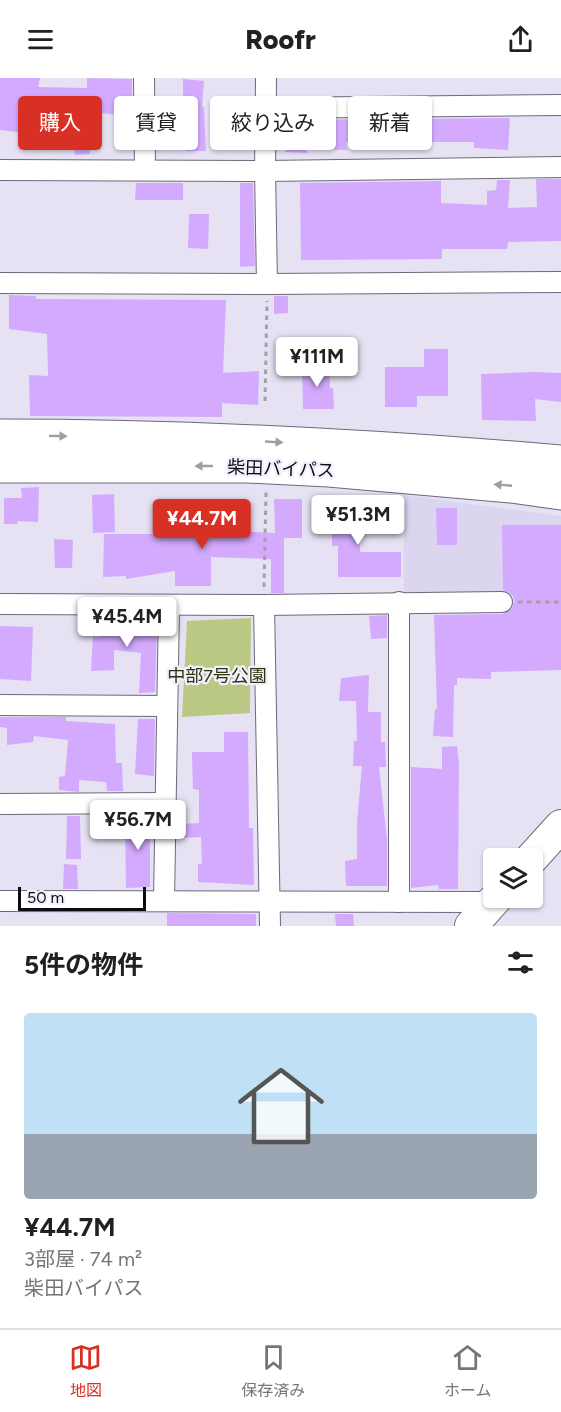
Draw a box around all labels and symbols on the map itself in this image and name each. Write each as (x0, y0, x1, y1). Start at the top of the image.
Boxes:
pin: ¥111M (275, 337, 359, 388)
one-way arrow (49, 432, 68, 441)
one-way arrow (265, 438, 284, 447)
street label: 柴田バイパス (227, 456, 335, 482)
one-way arrow (194, 461, 213, 471)
one-way arrow (494, 480, 513, 490)
pin: ¥51.3M (309, 495, 407, 546)
pin: ¥44.7M (153, 499, 251, 550)
pin: ¥45.4M (78, 597, 176, 648)
park label: 中部7号公園 (167, 665, 267, 687)
pin: ¥56.7M (89, 800, 187, 851)
scale bar (18, 884, 146, 912)

